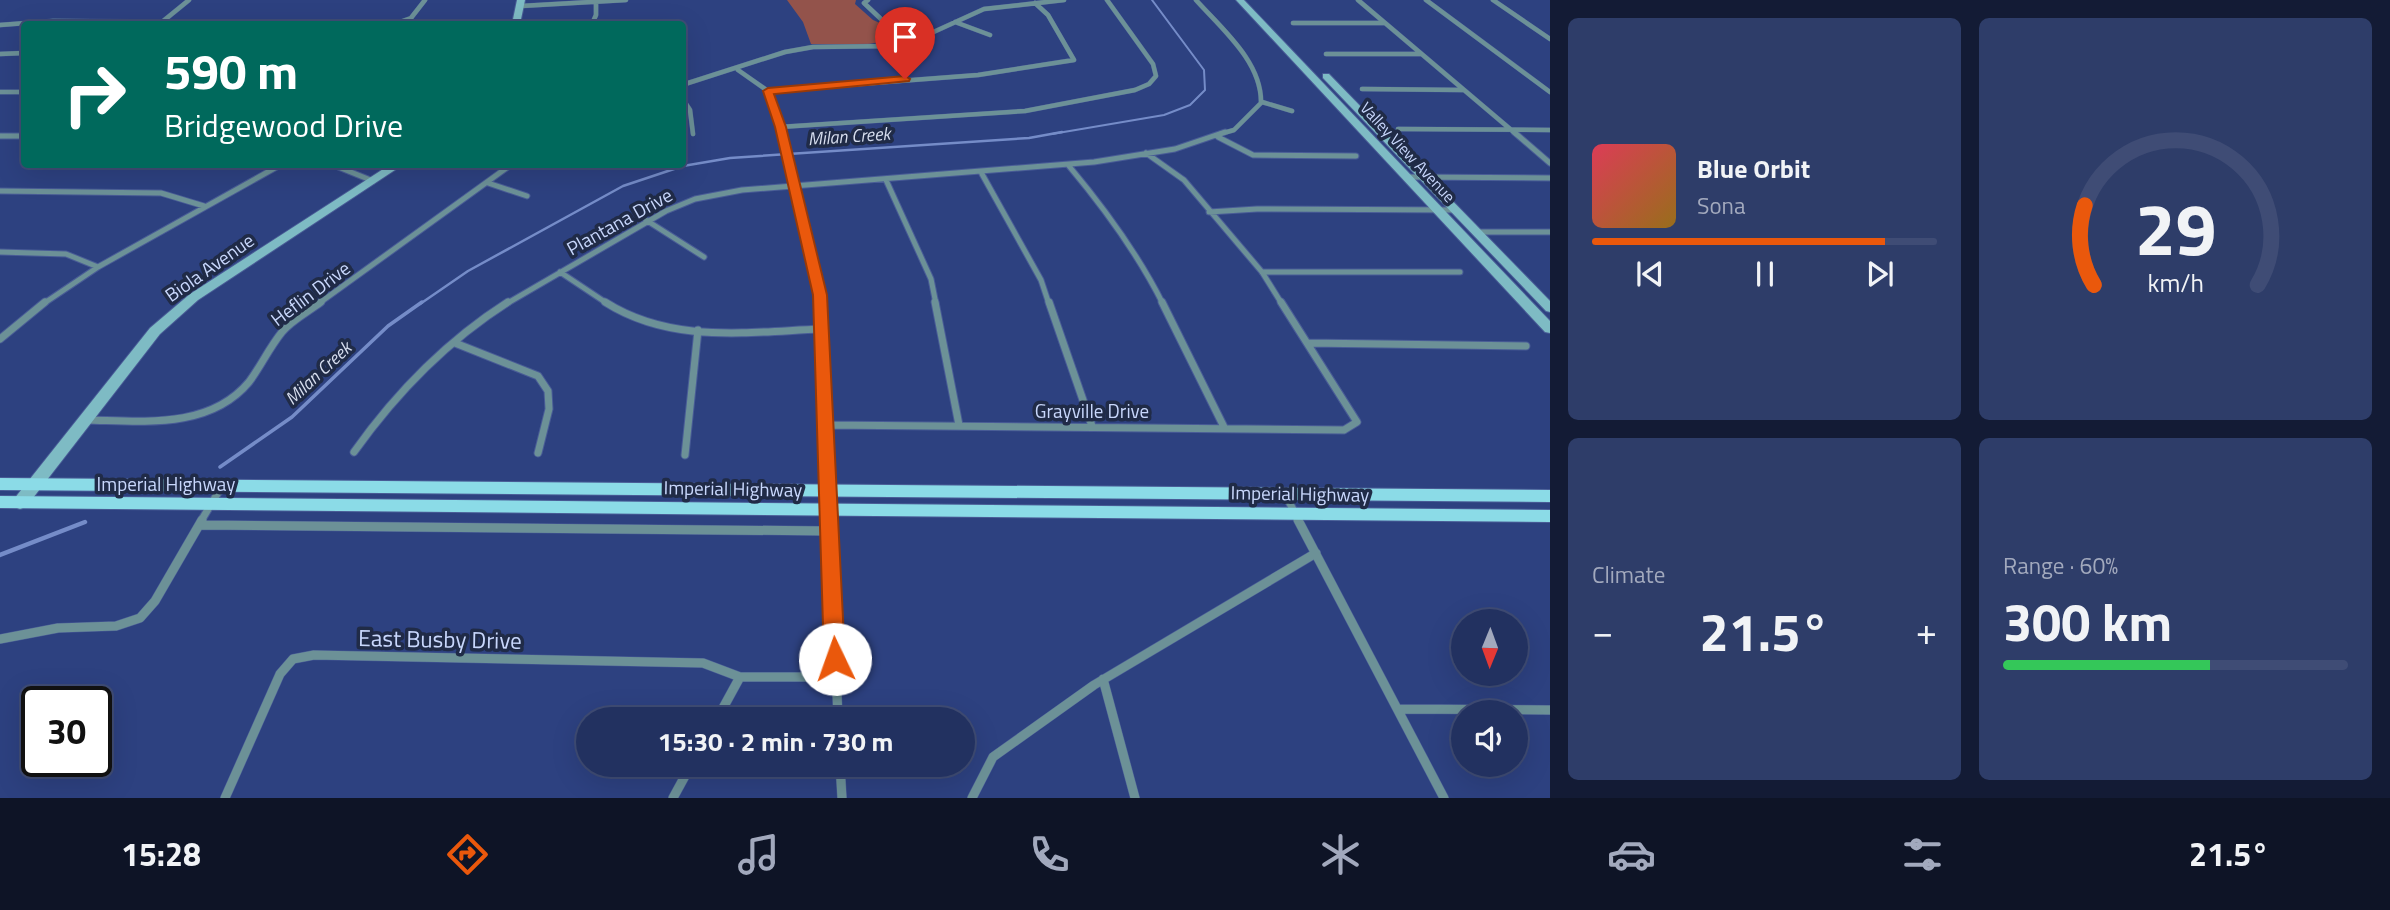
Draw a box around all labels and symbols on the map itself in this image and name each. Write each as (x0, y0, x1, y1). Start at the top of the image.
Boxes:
pin (875, 7, 935, 79)
street label: Valley View Avenue (1355, 96, 1461, 208)
water label: Milan Creek (807, 120, 893, 152)
street label: Plantana Drive (561, 180, 677, 262)
street label: Biola Avenue (158, 225, 260, 309)
street label: Heflin Drive (264, 253, 356, 333)
water label: Milan Creek (279, 334, 359, 411)
street label: Grayville Drive (1035, 396, 1149, 425)
street label: Imperial Highway (97, 469, 235, 498)
street label: Imperial Highway (663, 472, 803, 504)
street label: Imperial Highway (1230, 477, 1370, 509)
north arrow (1451, 609, 1528, 686)
street label: East Busby Drive (358, 620, 522, 658)
position arrow (798, 622, 872, 696)
speed limit sign: 30 (21, 686, 112, 777)

